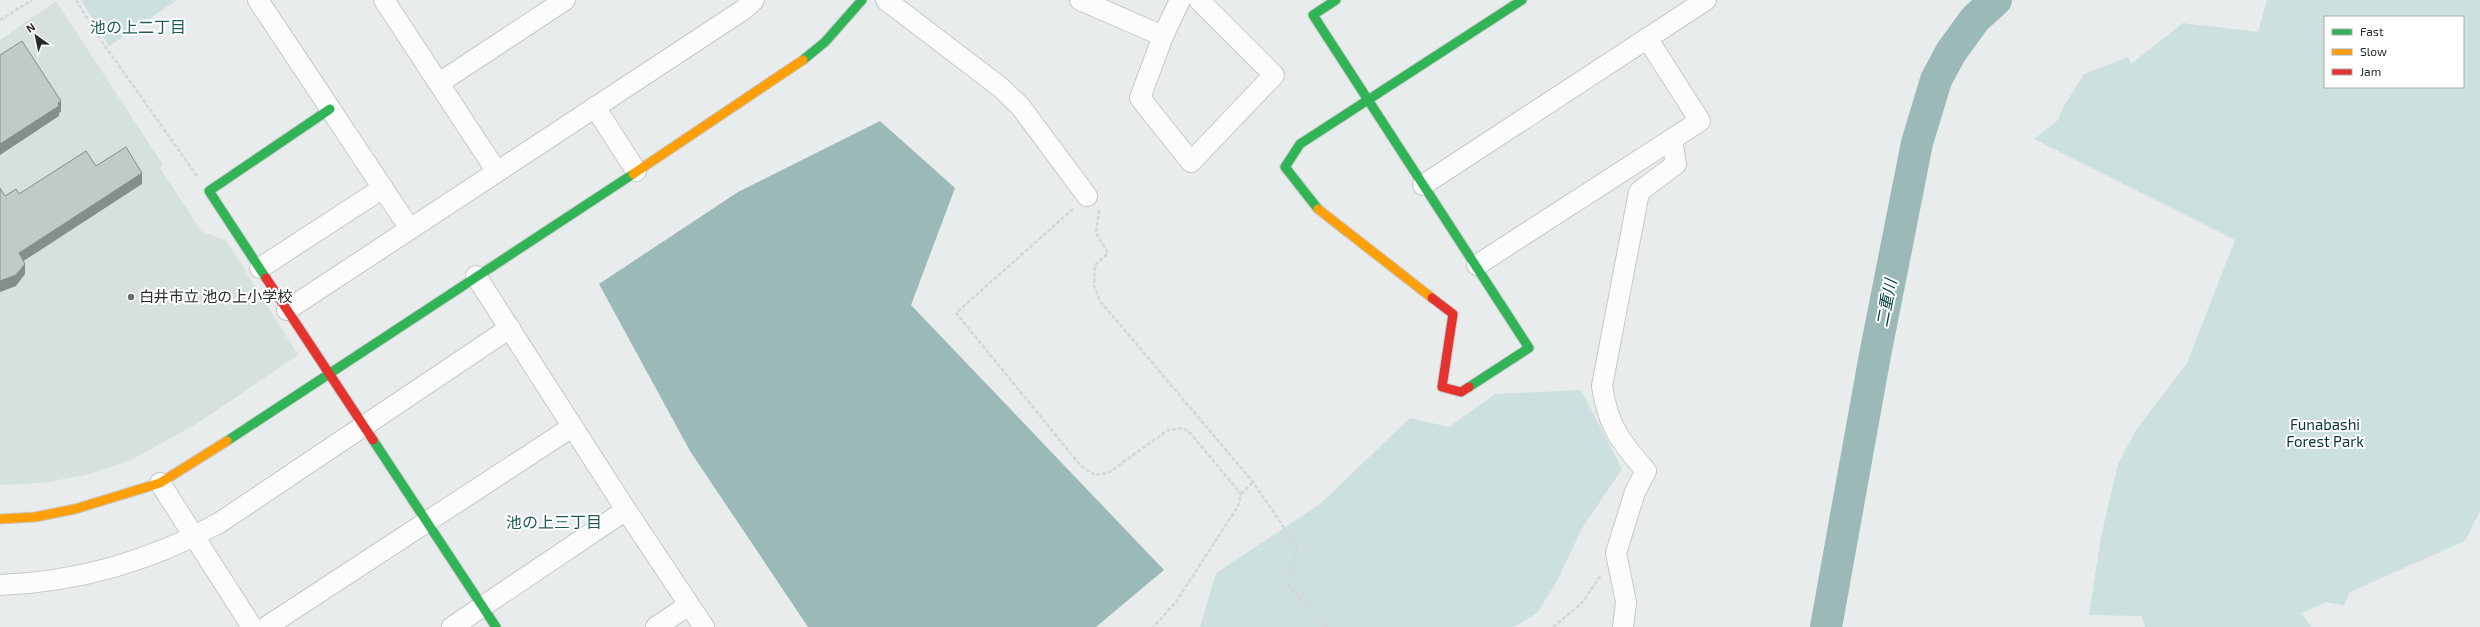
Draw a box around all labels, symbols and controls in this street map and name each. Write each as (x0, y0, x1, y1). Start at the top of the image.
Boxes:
north arrow (16, 16, 56, 56)
legend (2324, 16, 2464, 88)
district label: 池の上二丁目 (90, 17, 186, 36)
text: N (23, 20, 37, 35)
text: Fast (2360, 24, 2384, 38)
text: Slow (2360, 44, 2387, 58)
text: Jam (2360, 64, 2381, 78)
water label: 二重川 (1872, 276, 1900, 328)
place label: 白井市立 池の上小学校 (139, 287, 292, 305)
marker: 白井市立 池の上小学校 (126, 292, 136, 302)
park label: Funabashi Forest Park (2286, 415, 2364, 450)
district label: 池の上三丁目 (506, 512, 602, 531)

